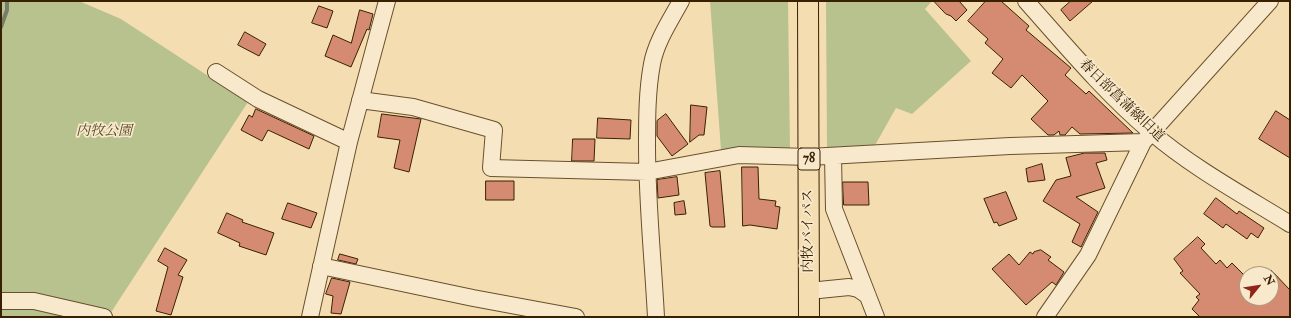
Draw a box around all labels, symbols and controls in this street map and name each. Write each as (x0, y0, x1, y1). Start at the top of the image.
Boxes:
street label: 春日部菖蒲線旧道 (1075, 56, 1167, 146)
park label: 内牧公園 (76, 124, 132, 140)
road number: 78 (798, 148, 820, 170)
street label: 内牧バイパス (801, 189, 817, 273)
north arrow (1239, 266, 1279, 306)
text: N (1261, 273, 1277, 288)

